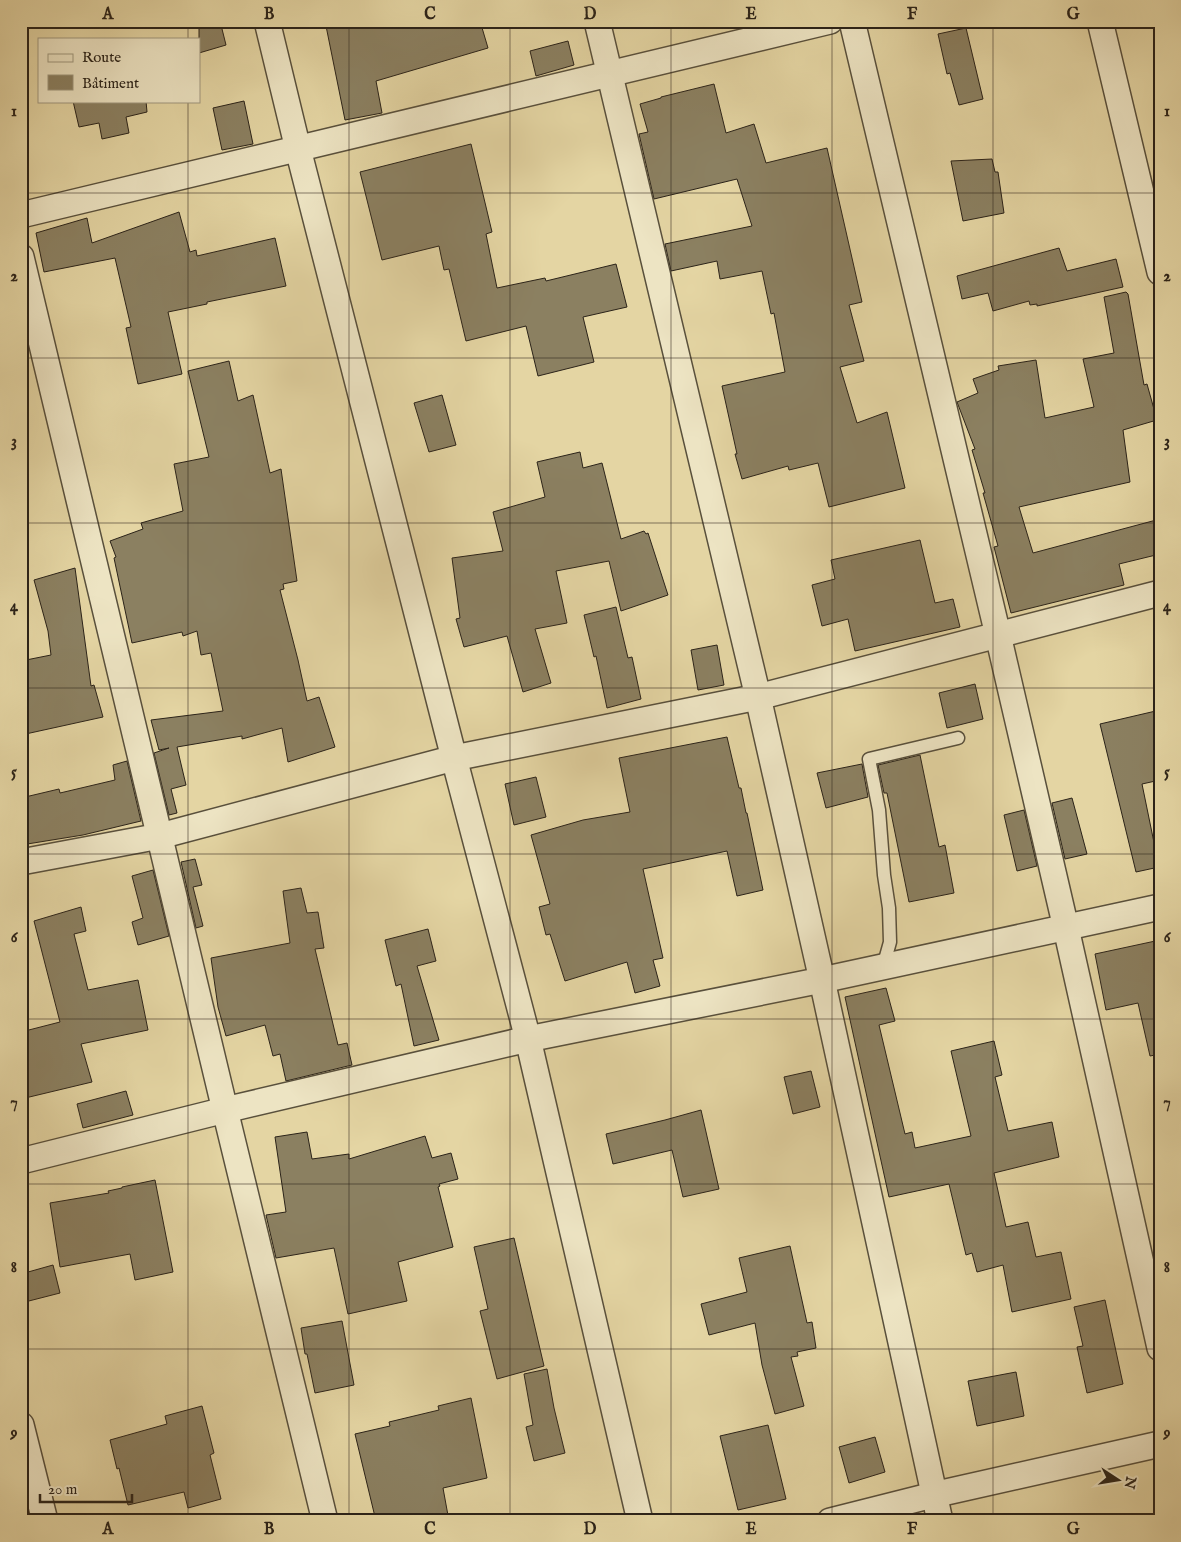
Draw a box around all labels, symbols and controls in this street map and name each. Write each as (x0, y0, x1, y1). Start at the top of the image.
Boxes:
text: A (102, 5, 115, 25)
text: B (264, 5, 275, 25)
text: C (424, 5, 436, 25)
text: D (584, 5, 597, 25)
text: E (745, 5, 757, 25)
text: F (907, 5, 918, 25)
text: G (1067, 5, 1080, 25)
legend (38, 38, 200, 102)
text: Route (82, 48, 121, 67)
text: Bâtiment (82, 74, 139, 93)
text: 1 (11, 102, 17, 122)
text: 1 (1164, 102, 1170, 122)
text: 2 (10, 267, 18, 287)
text: 2 (1163, 267, 1171, 287)
text: 3 (11, 432, 17, 452)
text: 3 (1164, 432, 1170, 452)
text: 4 (10, 597, 19, 617)
text: 4 (1163, 597, 1172, 617)
text: 5 (11, 763, 17, 783)
text: 5 (1164, 763, 1170, 783)
text: 6 (11, 928, 19, 948)
text: 6 (1164, 928, 1172, 948)
text: 7 (10, 1093, 18, 1113)
text: 7 (1163, 1093, 1171, 1113)
text: 8 (11, 1258, 17, 1278)
text: 8 (1164, 1258, 1170, 1278)
text: 9 (10, 1424, 18, 1444)
text: 9 (1163, 1424, 1171, 1444)
north arrow (1094, 1454, 1144, 1504)
scale bar (40, 1472, 132, 1504)
text: N (1120, 1474, 1140, 1490)
text: 20 m (48, 1480, 78, 1499)
text: A (102, 1520, 115, 1540)
text: B (264, 1520, 275, 1540)
text: C (424, 1520, 436, 1540)
text: D (584, 1520, 597, 1540)
text: E (745, 1520, 757, 1540)
text: F (907, 1520, 918, 1540)
text: G (1067, 1520, 1080, 1540)

